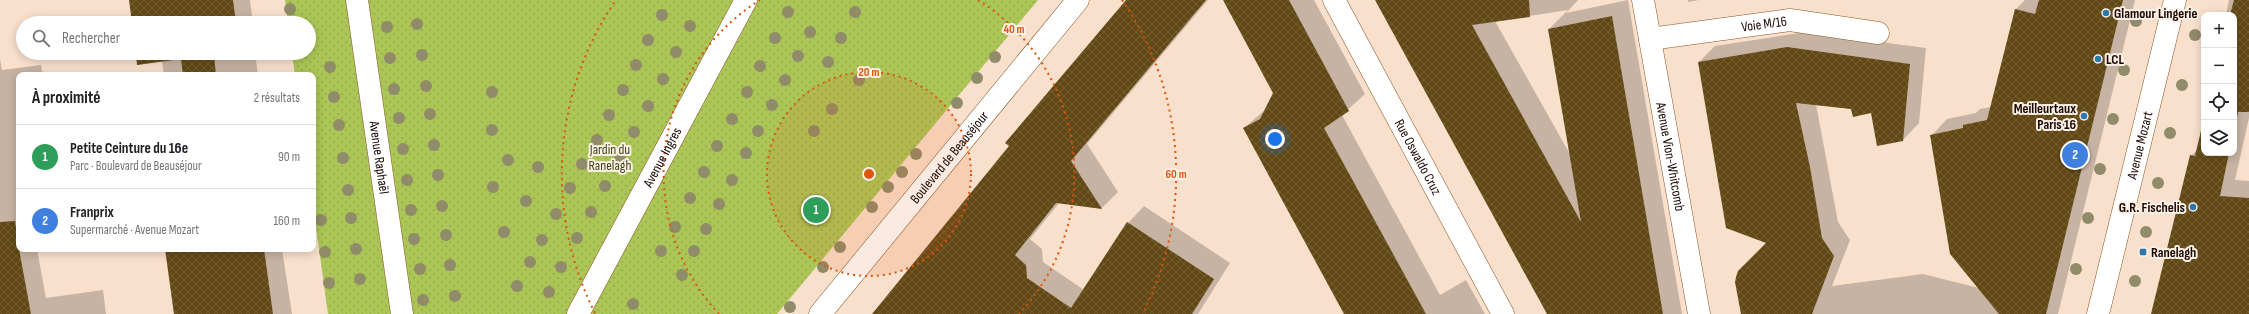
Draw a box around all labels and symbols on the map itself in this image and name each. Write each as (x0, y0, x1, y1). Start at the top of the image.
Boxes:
place label: Glamour Lingerie (2114, 5, 2197, 22)
marker: Glamour Lingerie (2101, 8, 2111, 18)
street label: Voie M/16 (1740, 13, 1788, 36)
text: 40 m (1003, 22, 1025, 37)
place label: LCL (2106, 51, 2125, 68)
marker: LCL (2093, 54, 2103, 64)
text: 20 m (859, 65, 879, 80)
street label: Avenue Vion-Whitcomb (1652, 100, 1688, 213)
place label: Meilleurtaux Paris 16 (2014, 100, 2076, 133)
street label: Boulevard de Beauséjour (906, 108, 992, 207)
street label: Avenue Mozart (2123, 109, 2156, 182)
marker: Meilleurtaux Paris 16 (2079, 111, 2089, 121)
street label: Rue Oswaldo Cruz (1391, 116, 1445, 198)
street label: Avenue Raphaël (365, 119, 393, 195)
street label: Avenue Ingres (639, 124, 685, 191)
your location (1265, 129, 1285, 149)
pin: 2 (2062, 140, 2088, 170)
park label: Jardin du Ranelagh (589, 141, 631, 174)
centre of rings (862, 167, 876, 181)
text: 60 m (1165, 167, 1187, 182)
pin: 1 (803, 195, 829, 225)
place label: G.R. Fischelis (2119, 199, 2185, 216)
marker: G.R. Fischelis (2188, 202, 2198, 212)
place label: Ranelagh (2151, 244, 2196, 261)
marker: Ranelagh (2138, 247, 2148, 257)

